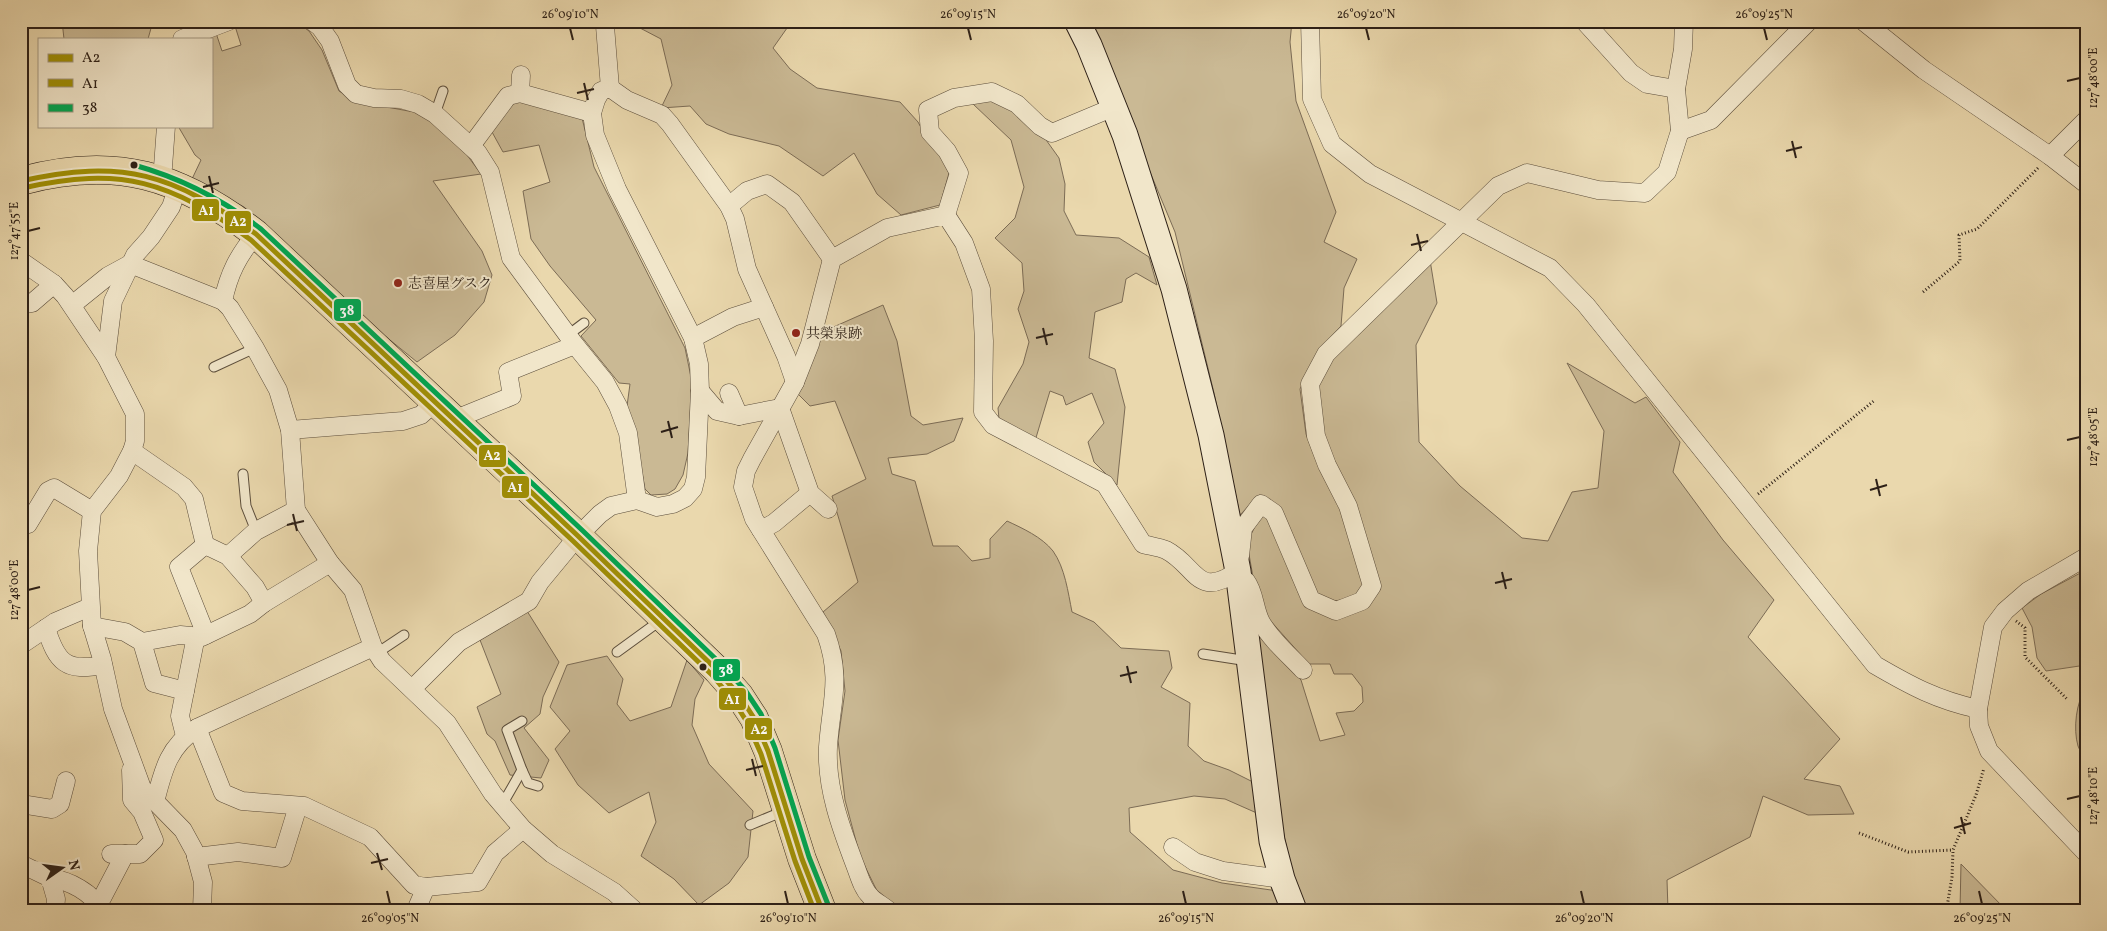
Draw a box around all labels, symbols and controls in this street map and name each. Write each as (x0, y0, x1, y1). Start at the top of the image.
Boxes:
text: 26°09'10"N (541, 7, 599, 23)
text: 26°09'15"N (940, 7, 996, 23)
text: 26°09'20"N (1337, 7, 1395, 23)
text: 26°09'25"N (1735, 7, 1793, 23)
legend (38, 38, 212, 128)
text: 127°48'00"E (2086, 47, 2102, 109)
text: A2 (82, 48, 101, 69)
text: A1 (82, 74, 98, 95)
text: 38 (82, 98, 97, 119)
unlabelled marker (129, 160, 139, 170)
line badge: A1 (191, 198, 220, 222)
text: 127°47'55"E (7, 202, 23, 260)
text: A1 (198, 202, 214, 221)
line badge: A2 (224, 210, 252, 234)
text: A2 (229, 213, 247, 232)
place label: 志喜屋グスク (408, 275, 492, 294)
marker: 志喜屋グスク (392, 277, 404, 289)
line badge: 38 (333, 298, 362, 322)
text: 38 (340, 302, 354, 321)
place label: 共榮泉跡 (806, 325, 862, 344)
marker: 共榮泉跡 (790, 327, 802, 339)
text: 127°48'05"E (2086, 407, 2102, 467)
line badge: A2 (478, 444, 507, 468)
text: A2 (483, 447, 501, 466)
line badge: A1 (501, 475, 530, 499)
text: A1 (507, 479, 523, 498)
text: 127°48'00"E (7, 559, 23, 621)
line badge: 38 (712, 658, 741, 682)
text: 38 (719, 661, 733, 680)
unlabelled marker (698, 662, 708, 672)
line badge: A1 (718, 687, 747, 711)
text: A1 (724, 691, 740, 710)
line badge: A2 (744, 717, 773, 741)
text: A2 (750, 721, 768, 740)
text: 127°48'10"E (2086, 767, 2102, 825)
north arrow (38, 844, 88, 894)
text: N (63, 858, 84, 872)
text: 26°09'05"N (361, 911, 419, 927)
text: 26°09'10"N (759, 911, 817, 927)
text: 26°09'15"N (1158, 911, 1214, 927)
text: 26°09'20"N (1555, 911, 1613, 927)
text: 26°09'25"N (1953, 911, 2011, 927)

